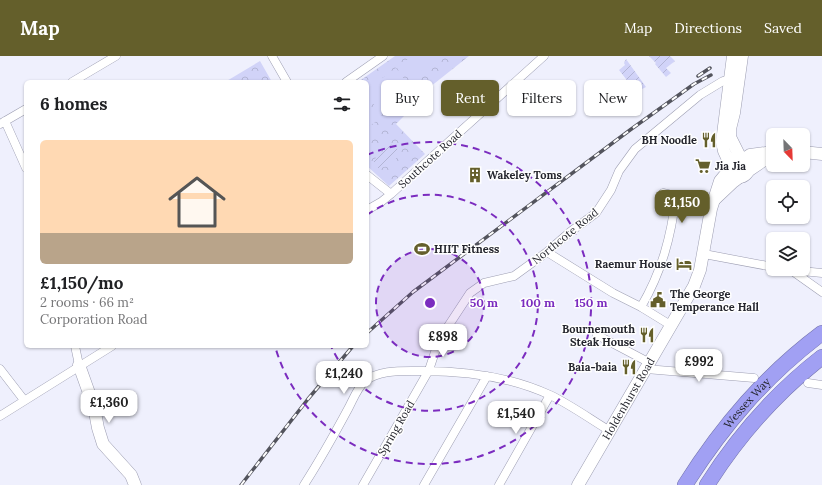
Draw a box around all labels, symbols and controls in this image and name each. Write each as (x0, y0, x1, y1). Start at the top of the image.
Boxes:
text: Map (20, 16, 60, 40)
text: Map (624, 19, 652, 37)
text: Directions (674, 19, 742, 37)
text: Saved (764, 19, 802, 37)
chip: Buy (381, 80, 433, 116)
chip: Rent (441, 80, 499, 116)
chip: Filters (507, 80, 576, 116)
chip: New (584, 80, 642, 116)
text: 6 homes (40, 93, 107, 115)
icon: filters (331, 93, 353, 115)
street label: Southcote Road (395, 126, 465, 191)
north arrow (766, 128, 810, 172)
map controls (766, 128, 810, 276)
restaurant icon: BH Noodle (700, 131, 718, 149)
place label: BH Noodle (642, 133, 697, 147)
supermarket icon: Jia Jia (694, 157, 712, 175)
place label: Jia Jia (715, 159, 746, 173)
icon: home (161, 166, 233, 238)
building icon: Wakeley Toms (466, 166, 484, 184)
place label: Wakeley Toms (487, 168, 562, 182)
button: locate (766, 180, 810, 224)
pin: £1,150 (649, 190, 715, 224)
text: £1,150 (664, 194, 700, 211)
street label: Northcote Road (529, 205, 601, 267)
button: layers (766, 232, 810, 276)
sports icon: HIIT Fitness (413, 240, 431, 258)
place label: HIIT Fitness (434, 242, 499, 256)
hotel icon: Raemur House (675, 255, 693, 273)
place label: Raemur House (595, 257, 672, 271)
text: £1,150/mo (40, 272, 123, 294)
place label: The George Temperance Hall (670, 287, 760, 314)
public building icon: The George Temperance Hall (649, 291, 667, 309)
text: 2 rooms · 66 m² (40, 294, 134, 311)
text: 50 m (470, 295, 498, 310)
text: 100 m (521, 295, 555, 310)
text: 150 m (574, 295, 608, 310)
centre of rings (423, 296, 437, 310)
text: Corporation Road (40, 311, 148, 328)
place label: Bournemouth Steak House (562, 322, 635, 349)
pin: £898 (419, 324, 467, 358)
restaurant icon: Bournemouth Steak House (638, 326, 656, 344)
text: £898 (428, 328, 458, 345)
pin: £992 (675, 349, 723, 383)
text: £992 (684, 353, 714, 370)
street label: Holdenhurst Road (599, 355, 658, 442)
restaurant icon: Baia-baia (620, 358, 638, 376)
place label: Baia-baia (568, 360, 617, 374)
pin: £1,240 (311, 361, 377, 395)
text: £1,240 (325, 365, 363, 382)
street label: Wessex Way (721, 374, 773, 431)
pin: £1,360 (76, 390, 142, 424)
text: £1,360 (89, 394, 129, 411)
street label: Spring Road (374, 397, 418, 458)
pin: £1,540 (483, 401, 549, 435)
text: £1,540 (497, 405, 535, 422)

